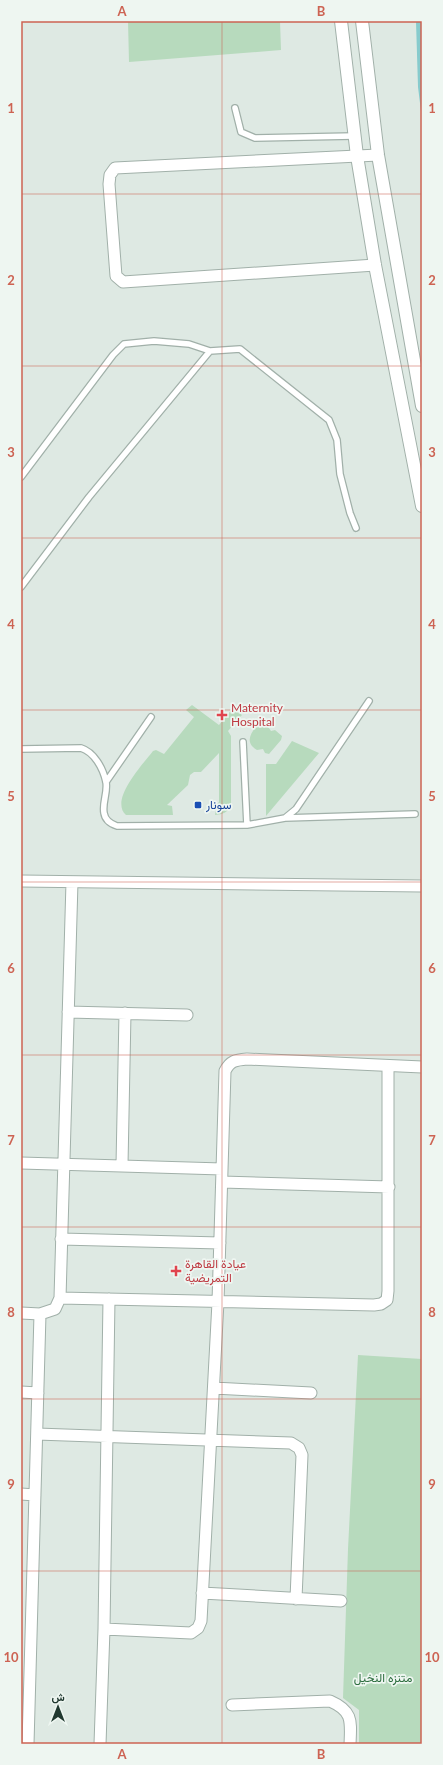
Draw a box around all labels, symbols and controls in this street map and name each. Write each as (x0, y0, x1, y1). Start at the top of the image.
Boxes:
text: A (116, 3, 127, 19)
text: B (317, 3, 326, 19)
text: 1 (7, 100, 15, 116)
text: 1 (428, 100, 436, 116)
text: 2 (7, 272, 15, 288)
text: 2 (428, 272, 436, 288)
text: 3 (7, 444, 15, 460)
text: 3 (428, 444, 436, 460)
text: 4 (7, 616, 15, 632)
text: 4 (428, 616, 436, 632)
place label: Maternity Hospital (231, 700, 284, 729)
marker: Maternity Hospital (216, 709, 228, 721)
text: 5 (7, 788, 15, 804)
text: 5 (428, 788, 436, 804)
place label: سونار (205, 797, 231, 813)
marker: سونار (193, 800, 203, 810)
text: 6 (7, 960, 15, 976)
text: 6 (428, 960, 436, 976)
text: 7 (7, 1132, 15, 1148)
text: 7 (428, 1132, 436, 1148)
place label: عيادة القاهرة التمريضية (185, 1256, 246, 1286)
marker: عيادة القاهرة التمريضية (170, 1265, 182, 1277)
text: 8 (7, 1304, 15, 1320)
text: 8 (428, 1304, 436, 1320)
text: 9 (7, 1476, 15, 1492)
text: 9 (428, 1476, 436, 1492)
text: 10 (3, 1649, 19, 1665)
text: 10 (424, 1649, 440, 1665)
park label: متنزه النخيل (354, 1670, 412, 1686)
north arrow (38, 1687, 78, 1727)
text: ش (51, 1690, 65, 1704)
text: A (116, 1746, 127, 1762)
text: B (317, 1746, 326, 1762)

